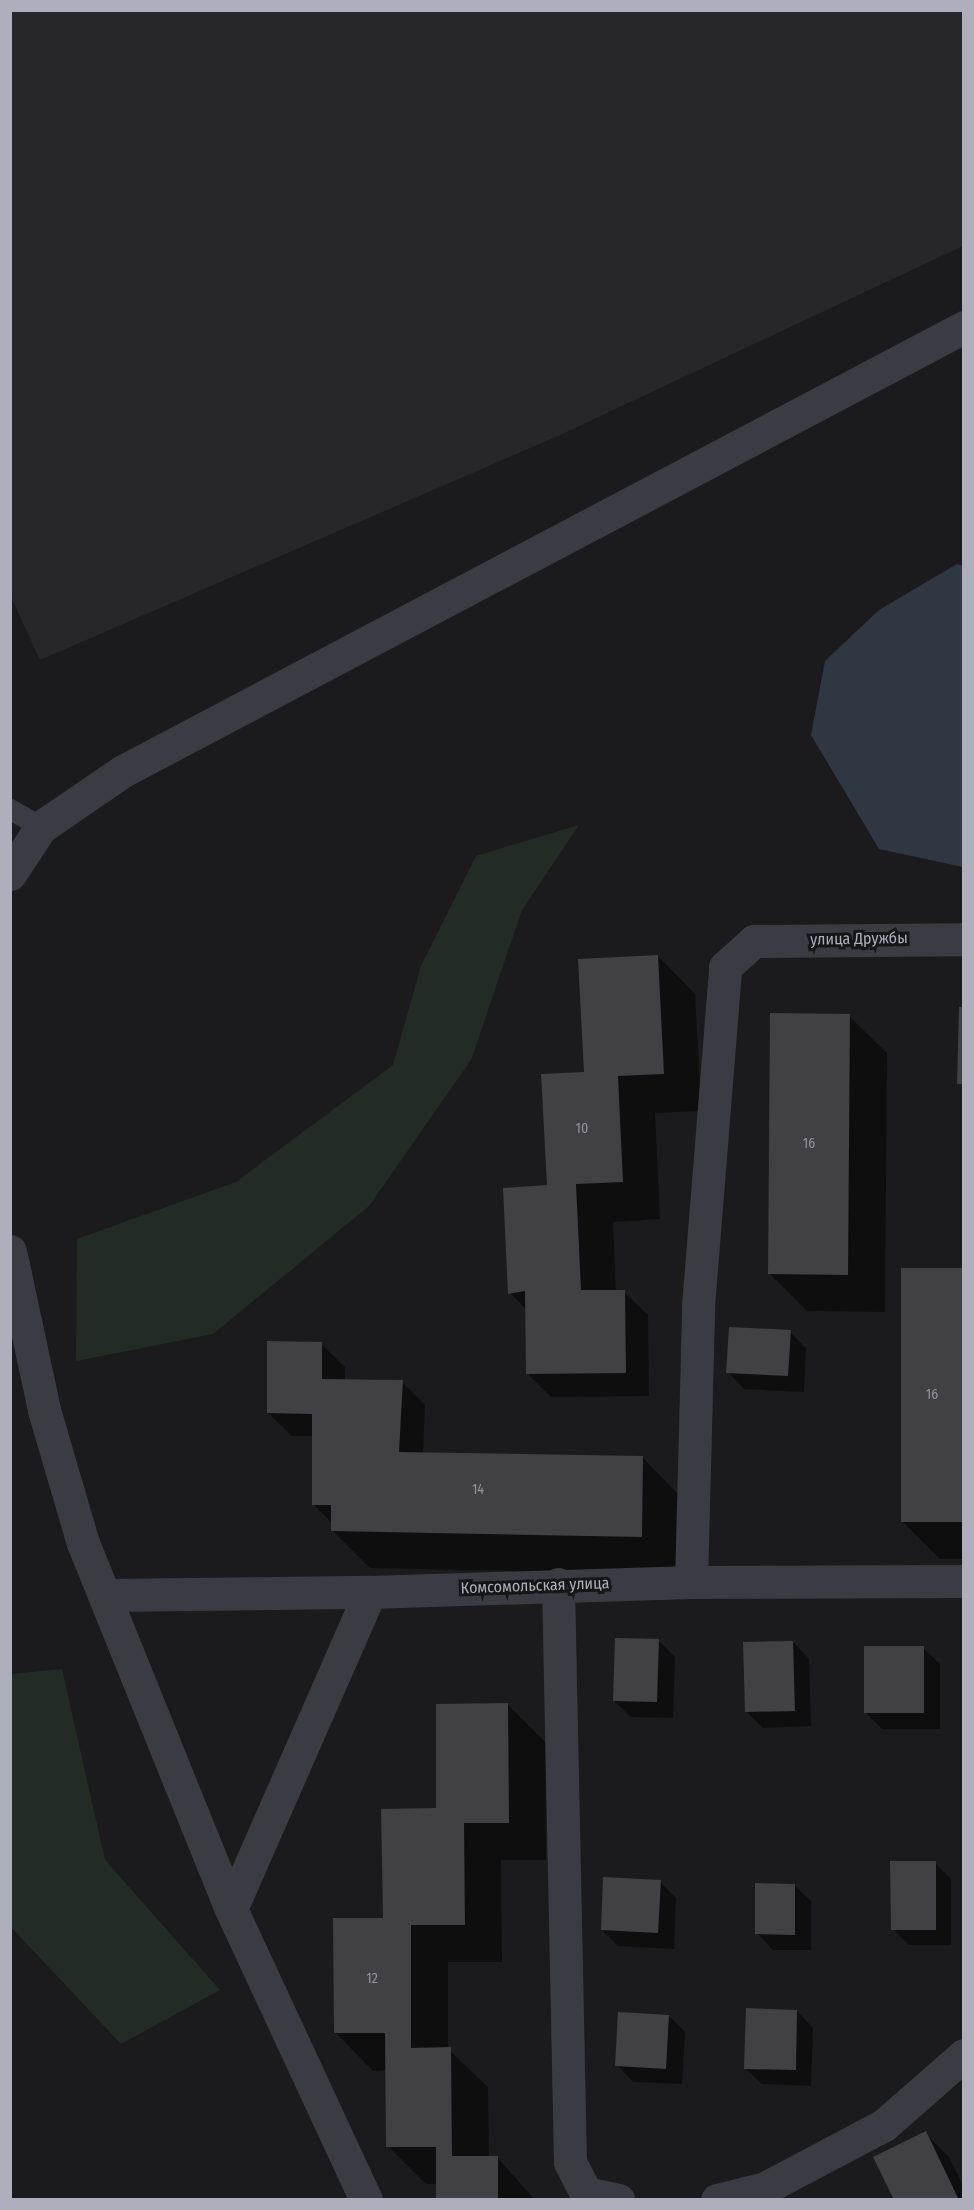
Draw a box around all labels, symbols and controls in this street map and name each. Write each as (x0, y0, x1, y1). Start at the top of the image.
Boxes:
street label: улица Дружбы (810, 929, 908, 949)
house number: 10 (576, 1121, 588, 1137)
house number: 16 (803, 1136, 815, 1152)
house number: 16 (926, 1387, 938, 1403)
house number: 14 (472, 1482, 484, 1498)
street label: Комсомольская улица (460, 1574, 610, 1598)
house number: 12 (366, 1971, 378, 1987)

